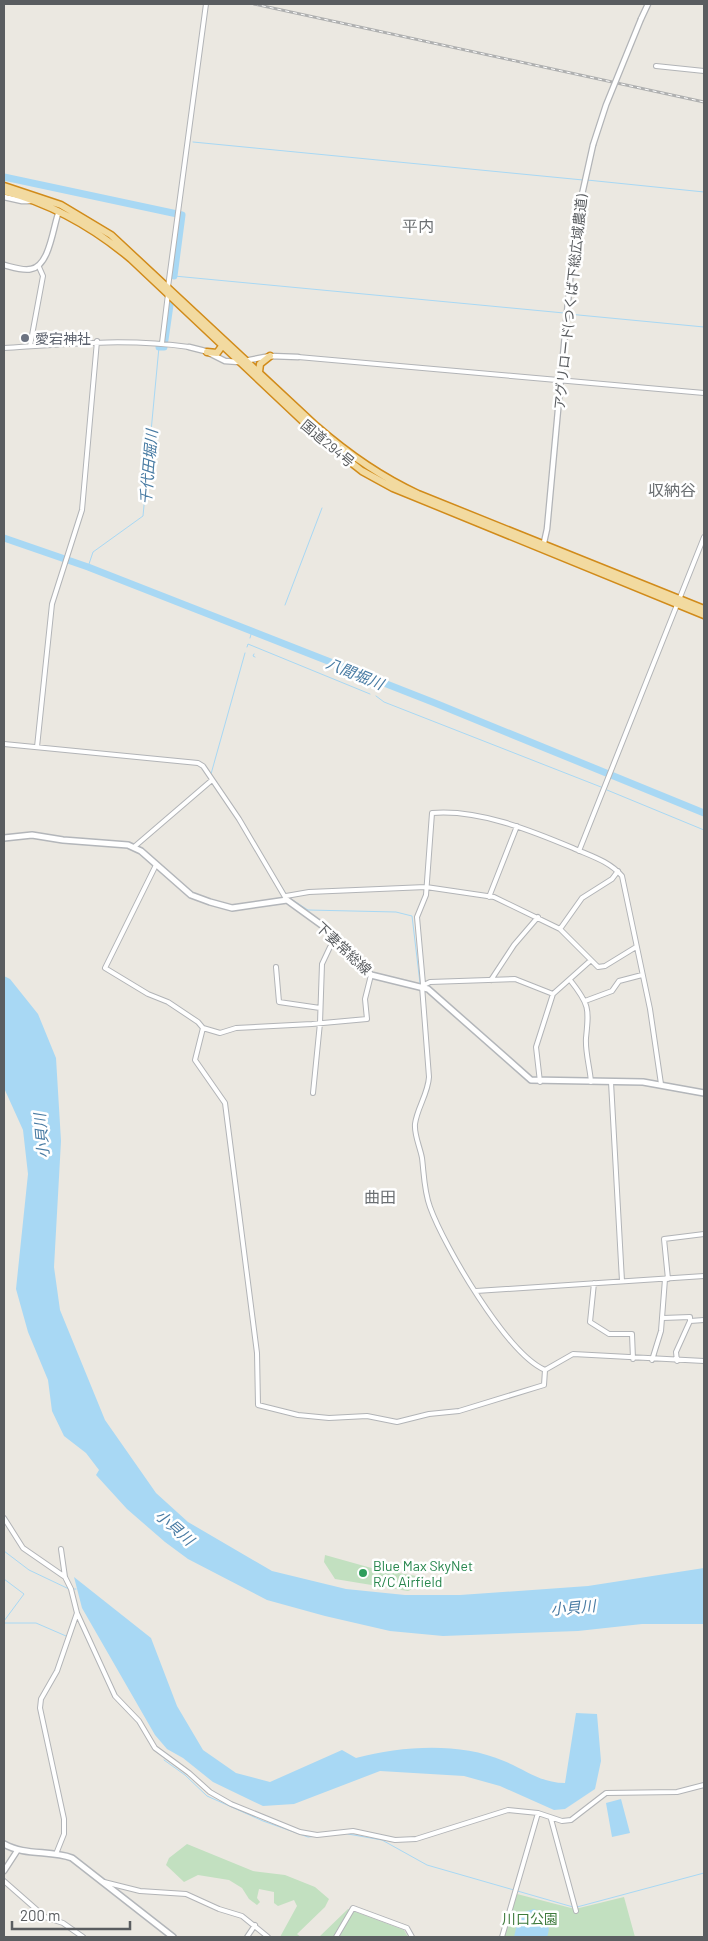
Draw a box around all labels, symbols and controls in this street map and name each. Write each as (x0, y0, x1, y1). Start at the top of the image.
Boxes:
street label: アグリロード(つくば下総広域農道) (550, 193, 590, 411)
district label: 平内 (402, 216, 434, 235)
place label: 愛宕神社 (35, 330, 91, 347)
marker: 愛宕神社 (19, 332, 31, 344)
street label: 国道294号 (298, 416, 358, 470)
water label: 千代田堀川 (136, 427, 160, 505)
district label: 収納谷 (648, 480, 696, 499)
water label: 八間堀川 (324, 653, 388, 693)
street label: 下妻常総線 (313, 918, 375, 978)
water label: 小貝川 (30, 1111, 52, 1159)
district label: 曲田 (364, 1187, 396, 1206)
water label: 小貝川 (152, 1505, 199, 1550)
place label: Blue Max SkyNet R/C Airfield (373, 1557, 473, 1590)
marker: Blue Max SkyNet R/C Airfield (357, 1567, 369, 1579)
water label: 小貝川 (550, 1596, 598, 1618)
scale bar (12, 1898, 130, 1930)
text: 200 m (20, 1906, 60, 1924)
park label: 川口公園 (502, 1910, 558, 1927)

